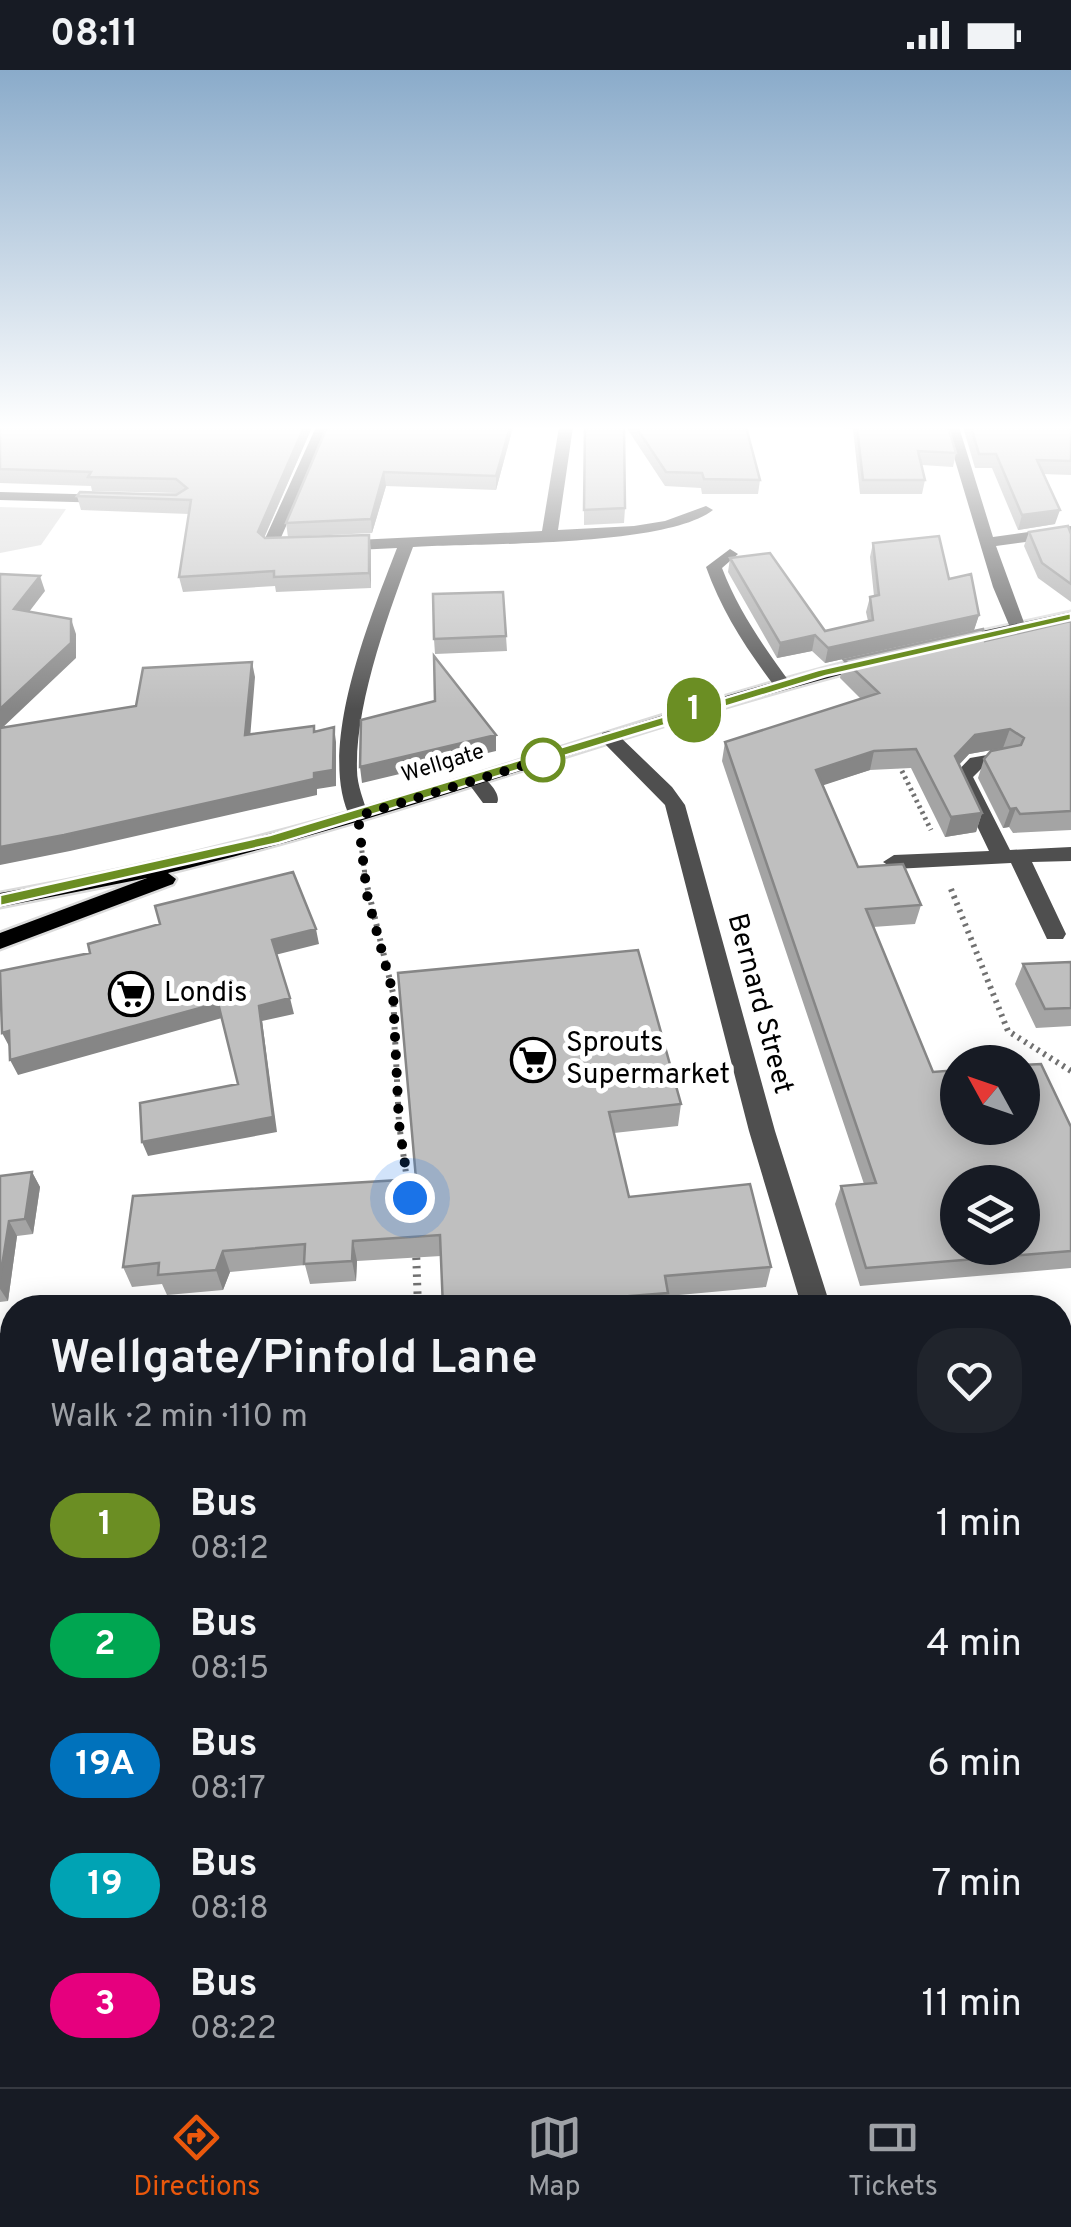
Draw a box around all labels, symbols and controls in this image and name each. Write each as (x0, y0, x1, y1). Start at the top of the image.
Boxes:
text: 08:11 (50, 11, 139, 60)
line badge: 1 (662, 678, 726, 742)
text: 1 (687, 688, 701, 732)
street label: Wellgate (398, 739, 488, 789)
unlabelled marker (522, 739, 564, 781)
street label: Bernard Street (718, 910, 800, 1098)
supermarket icon: Londis (108, 971, 154, 1017)
place label: Londis (164, 976, 247, 1012)
place label: Sprouts Supermarket (566, 1026, 730, 1094)
supermarket icon: Sprouts Supermarket (510, 1037, 556, 1083)
north arrow (940, 1045, 1040, 1145)
map controls (940, 1045, 1040, 1265)
button: layers (940, 1165, 1040, 1265)
your location (385, 1173, 435, 1223)
button: heart (917, 1328, 1022, 1433)
text: Wellgate/Pinfold Lane (50, 1330, 538, 1390)
text: Walk · 2 min · 110 m (50, 1398, 308, 1438)
text: Bus (190, 1481, 257, 1530)
text: 1 min (936, 1501, 1022, 1550)
text: 1 (98, 1503, 112, 1547)
text: 08:12 (190, 1530, 269, 1570)
text: Bus (190, 1601, 257, 1650)
text: 4 min (926, 1621, 1022, 1670)
text: 2 (94, 1623, 116, 1667)
text: 08:15 (190, 1650, 269, 1690)
text: Bus (190, 1721, 257, 1770)
text: 6 min (927, 1741, 1022, 1790)
text: 19A (75, 1743, 135, 1787)
text: 08:17 (190, 1770, 266, 1810)
text: Bus (190, 1841, 257, 1890)
text: 7 min (932, 1861, 1022, 1910)
text: 19 (87, 1863, 123, 1907)
text: 08:18 (190, 1890, 269, 1930)
text: Bus (190, 1961, 257, 2010)
text: 11 min (921, 1981, 1022, 2030)
text: 3 (95, 1983, 115, 2027)
text: 08:22 (190, 2010, 276, 2050)
tab: Directions (133, 2110, 260, 2206)
tab: Map (527, 2110, 582, 2206)
tab: Tickets (848, 2110, 938, 2206)

